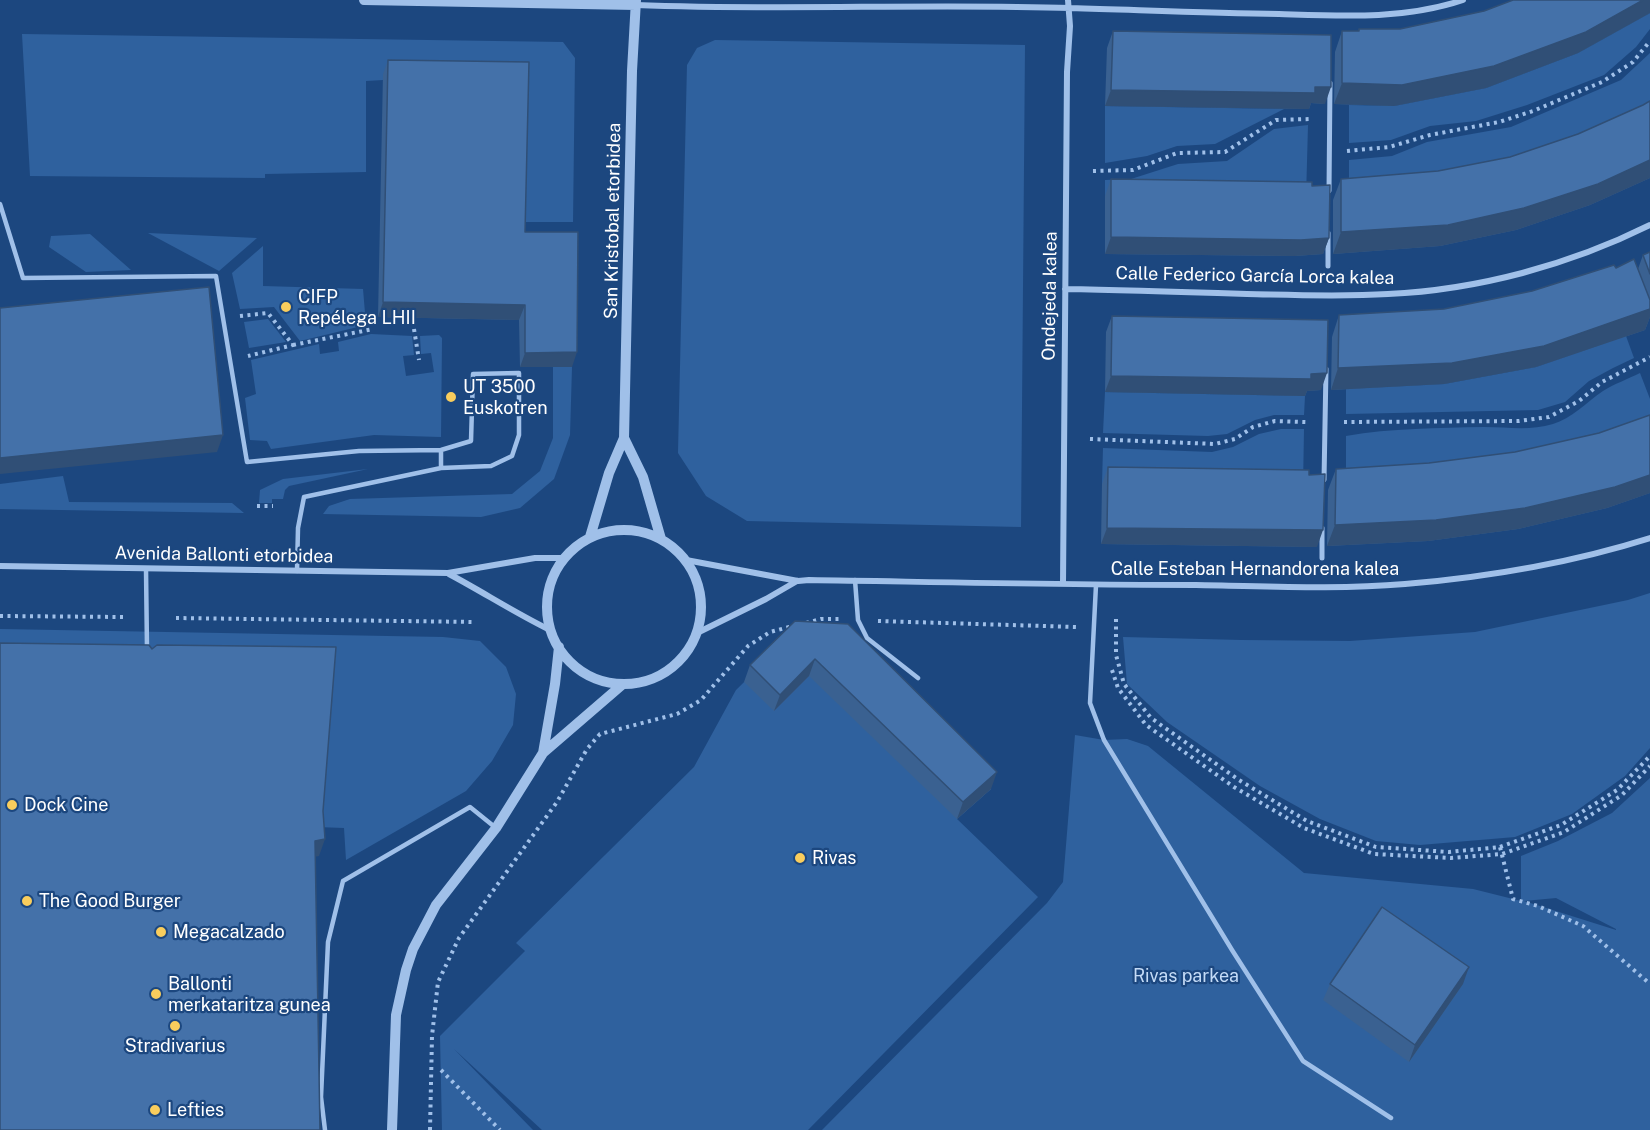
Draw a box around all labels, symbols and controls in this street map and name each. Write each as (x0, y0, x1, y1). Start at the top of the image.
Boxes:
street label: San Kristobal etorbidea (600, 123, 626, 319)
street label: Ondejeda kalea (1038, 231, 1062, 361)
street label: Calle Federico García Lorca kalea (1116, 263, 1394, 289)
place label: CIFP Repélega LHII (298, 286, 416, 328)
marker: CIFP Repélega LHII (279, 300, 293, 314)
place label: UT 3500 Euskotren (463, 376, 548, 418)
marker: UT 3500 Euskotren (444, 390, 458, 404)
street label: Avenida Ballonti etorbidea (115, 542, 333, 568)
street label: Calle Esteban Hernandorena kalea (1111, 558, 1399, 580)
place label: Dock Cine (24, 794, 108, 816)
marker: Dock Cine (5, 798, 19, 812)
place label: Rivas (812, 847, 856, 869)
marker: Rivas (793, 851, 807, 865)
place label: The Good Burger (39, 890, 181, 912)
marker: The Good Burger (20, 894, 34, 908)
place label: Megacalzado (173, 921, 285, 943)
marker: Megacalzado (154, 925, 168, 939)
park label: Rivas parkea (1133, 965, 1239, 987)
place label: Ballonti merkataritza gunea (168, 973, 331, 1016)
marker: Ballonti merkataritza gunea (149, 987, 163, 1001)
marker: Stradivarius (168, 1019, 182, 1033)
place label: Stradivarius (125, 1035, 225, 1057)
place label: Lefties (167, 1099, 224, 1121)
marker: Lefties (148, 1103, 162, 1117)

